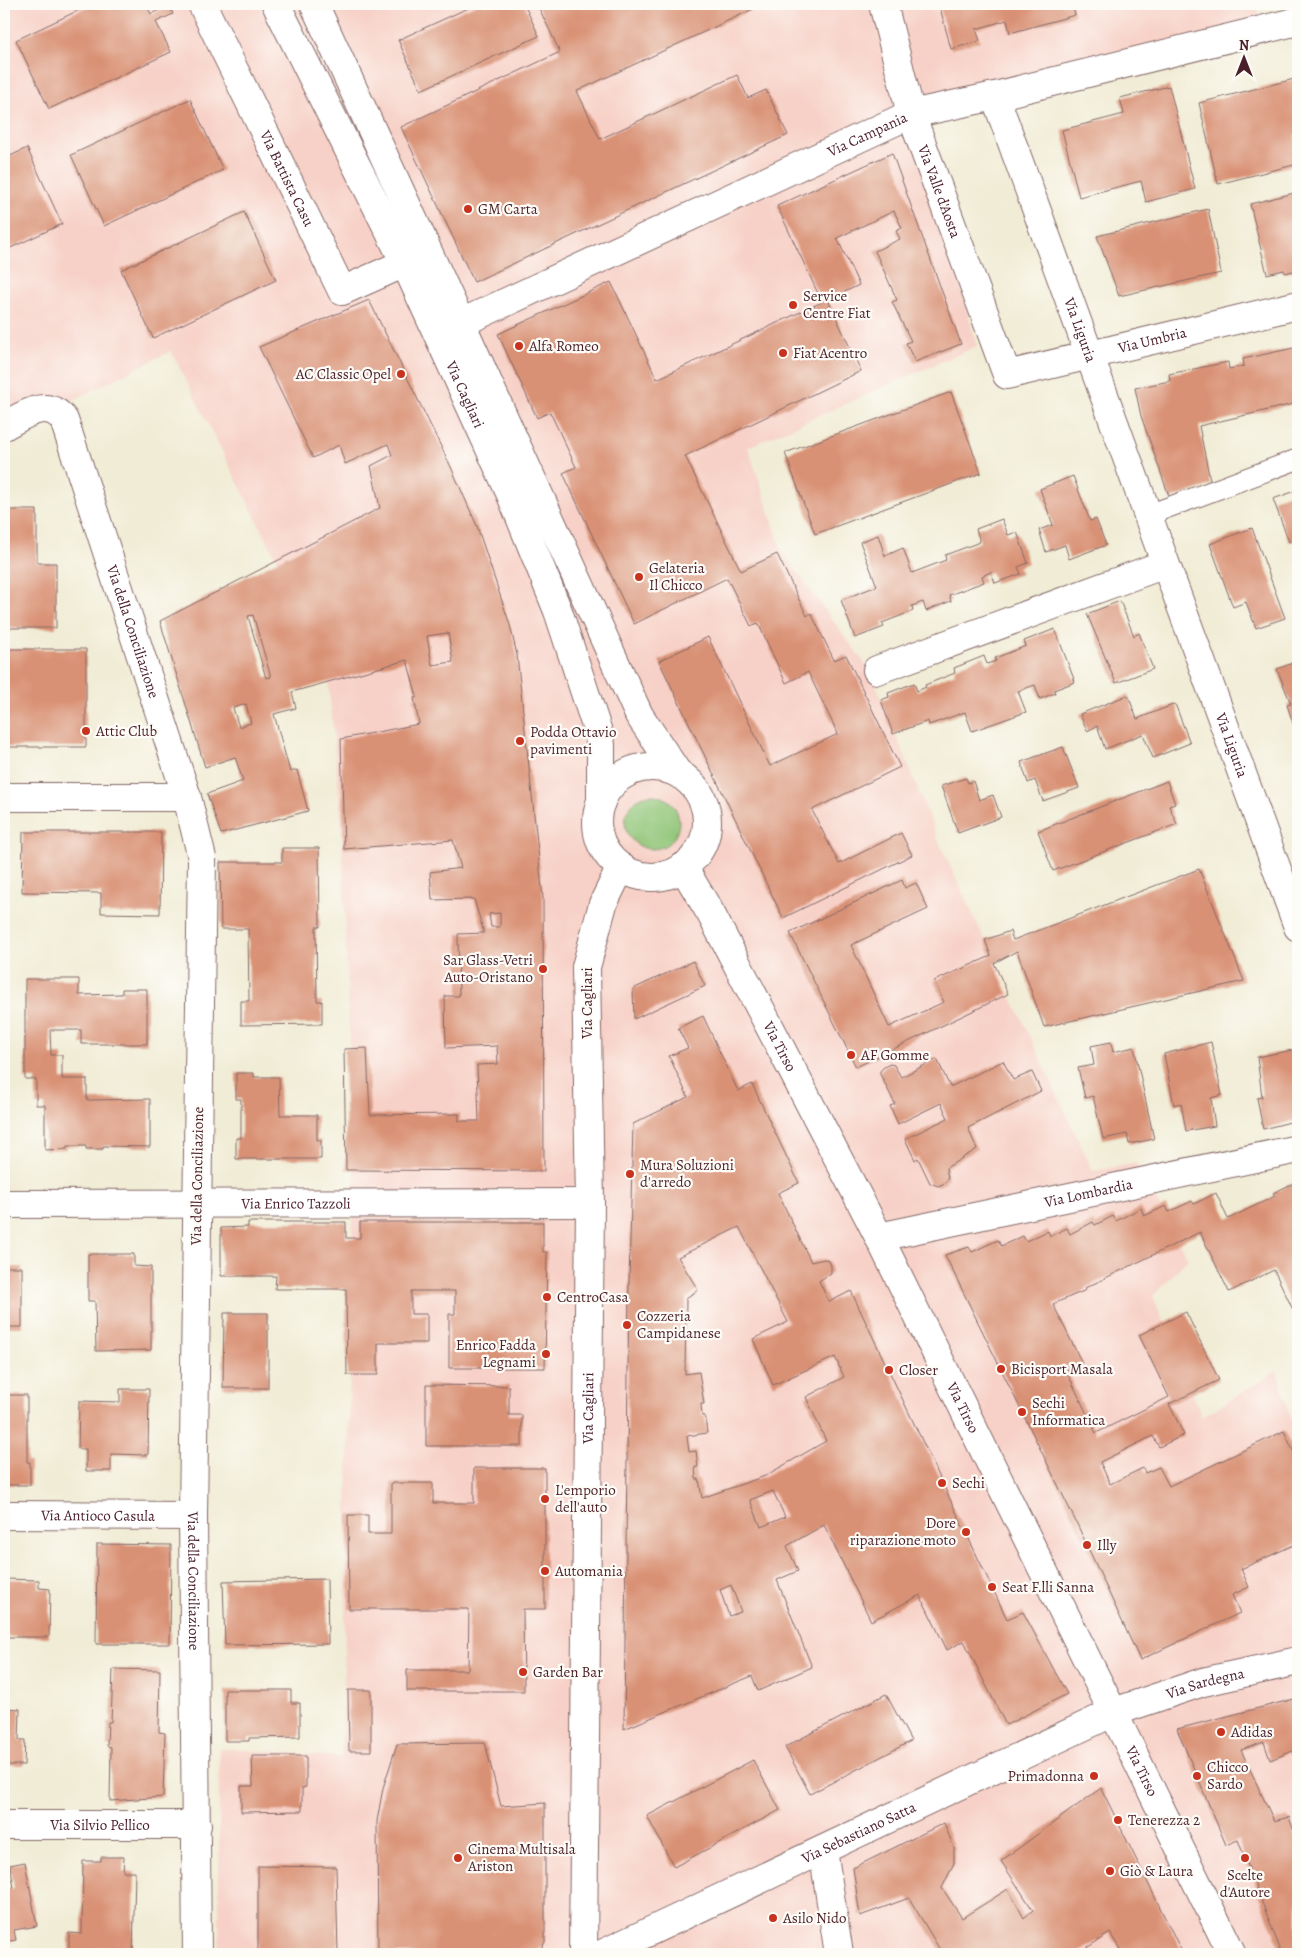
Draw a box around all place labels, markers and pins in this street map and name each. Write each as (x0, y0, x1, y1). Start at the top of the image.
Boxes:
place label: GM Carta (478, 199, 538, 219)
marker: GM Carta (462, 203, 474, 215)
place label: Service Centre Fiat (803, 286, 871, 323)
marker: Service Centre Fiat (787, 299, 799, 311)
place label: Alfa Romeo (528, 336, 599, 356)
marker: Alfa Romeo (513, 340, 525, 352)
place label: Fiat Acentro (793, 343, 867, 363)
marker: Fiat Acentro (777, 347, 789, 359)
place label: AC Classic Opel (295, 364, 391, 384)
marker: AC Classic Opel (395, 368, 407, 380)
place label: Gelateria Il Chicco (649, 558, 705, 595)
marker: Gelateria Il Chicco (633, 571, 645, 583)
place label: Attic Club (95, 721, 157, 741)
place label: Podda Ottavio pavimenti (530, 722, 617, 759)
marker: Attic Club (80, 725, 92, 737)
marker: Podda Ottavio pavimenti (514, 735, 526, 747)
place label: Sar Glass-Vetri Auto-Oristano (443, 950, 533, 987)
marker: Sar Glass-Vetri Auto-Oristano (537, 963, 549, 975)
place label: AF Gomme (860, 1045, 930, 1065)
marker: AF Gomme (845, 1049, 857, 1061)
place label: Mura Soluzioni d'arredo (640, 1155, 734, 1192)
marker: Mura Soluzioni d'arredo (624, 1168, 636, 1180)
place label: CentroCasa (557, 1287, 628, 1307)
marker: CentroCasa (541, 1291, 553, 1303)
place label: Cozzeria Campidanese (637, 1306, 721, 1343)
marker: Cozzeria Campidanese (621, 1319, 633, 1331)
place label: Enrico Fadda Legnami (456, 1335, 536, 1372)
marker: Enrico Fadda Legnami (540, 1348, 552, 1360)
place label: Bicisport Masala (1011, 1359, 1113, 1379)
place label: Closer (899, 1360, 938, 1380)
marker: Bicisport Masala (995, 1363, 1007, 1375)
marker: Closer (883, 1364, 895, 1376)
place label: Sechi Informatica (1032, 1393, 1105, 1430)
marker: Sechi Informatica (1016, 1406, 1028, 1418)
place label: Sechi (952, 1473, 985, 1493)
marker: Sechi (936, 1477, 948, 1489)
place label: L'emporio dell'auto (555, 1480, 616, 1517)
marker: L'emporio dell'auto (539, 1493, 551, 1505)
place label: Dore riparazione moto (850, 1513, 956, 1550)
marker: Dore riparazione moto (960, 1526, 972, 1538)
place label: Illy (1097, 1535, 1117, 1555)
marker: Illy (1081, 1539, 1093, 1551)
place label: Automania (554, 1561, 623, 1581)
marker: Automania (539, 1565, 551, 1577)
place label: Seat F.lli Sanna (1002, 1577, 1094, 1597)
marker: Seat F.lli Sanna (986, 1581, 998, 1593)
place label: Garden Bar (533, 1662, 603, 1682)
marker: Garden Bar (517, 1666, 529, 1678)
place label: Adidas (1230, 1722, 1273, 1742)
marker: Adidas (1215, 1726, 1227, 1738)
place label: Chicco Sardo (1207, 1757, 1248, 1794)
place label: Primadonna (1007, 1766, 1084, 1786)
marker: Primadonna (1088, 1770, 1100, 1782)
marker: Chicco Sardo (1191, 1770, 1203, 1782)
place label: Tenerezza 2 (1128, 1810, 1200, 1830)
marker: Tenerezza 2 (1112, 1814, 1124, 1826)
place label: Cinema Multisala Ariston (467, 1839, 576, 1876)
marker: Cinema Multisala Ariston (452, 1852, 464, 1864)
marker: Scelte d'Autore (1239, 1852, 1251, 1864)
place label: Giò & Laura (1120, 1861, 1193, 1881)
marker: Giò & Laura (1104, 1865, 1116, 1877)
place label: Scelte d'Autore (1220, 1865, 1271, 1902)
place label: Asilo Nido (782, 1908, 847, 1928)
marker: Asilo Nido (767, 1912, 779, 1924)

